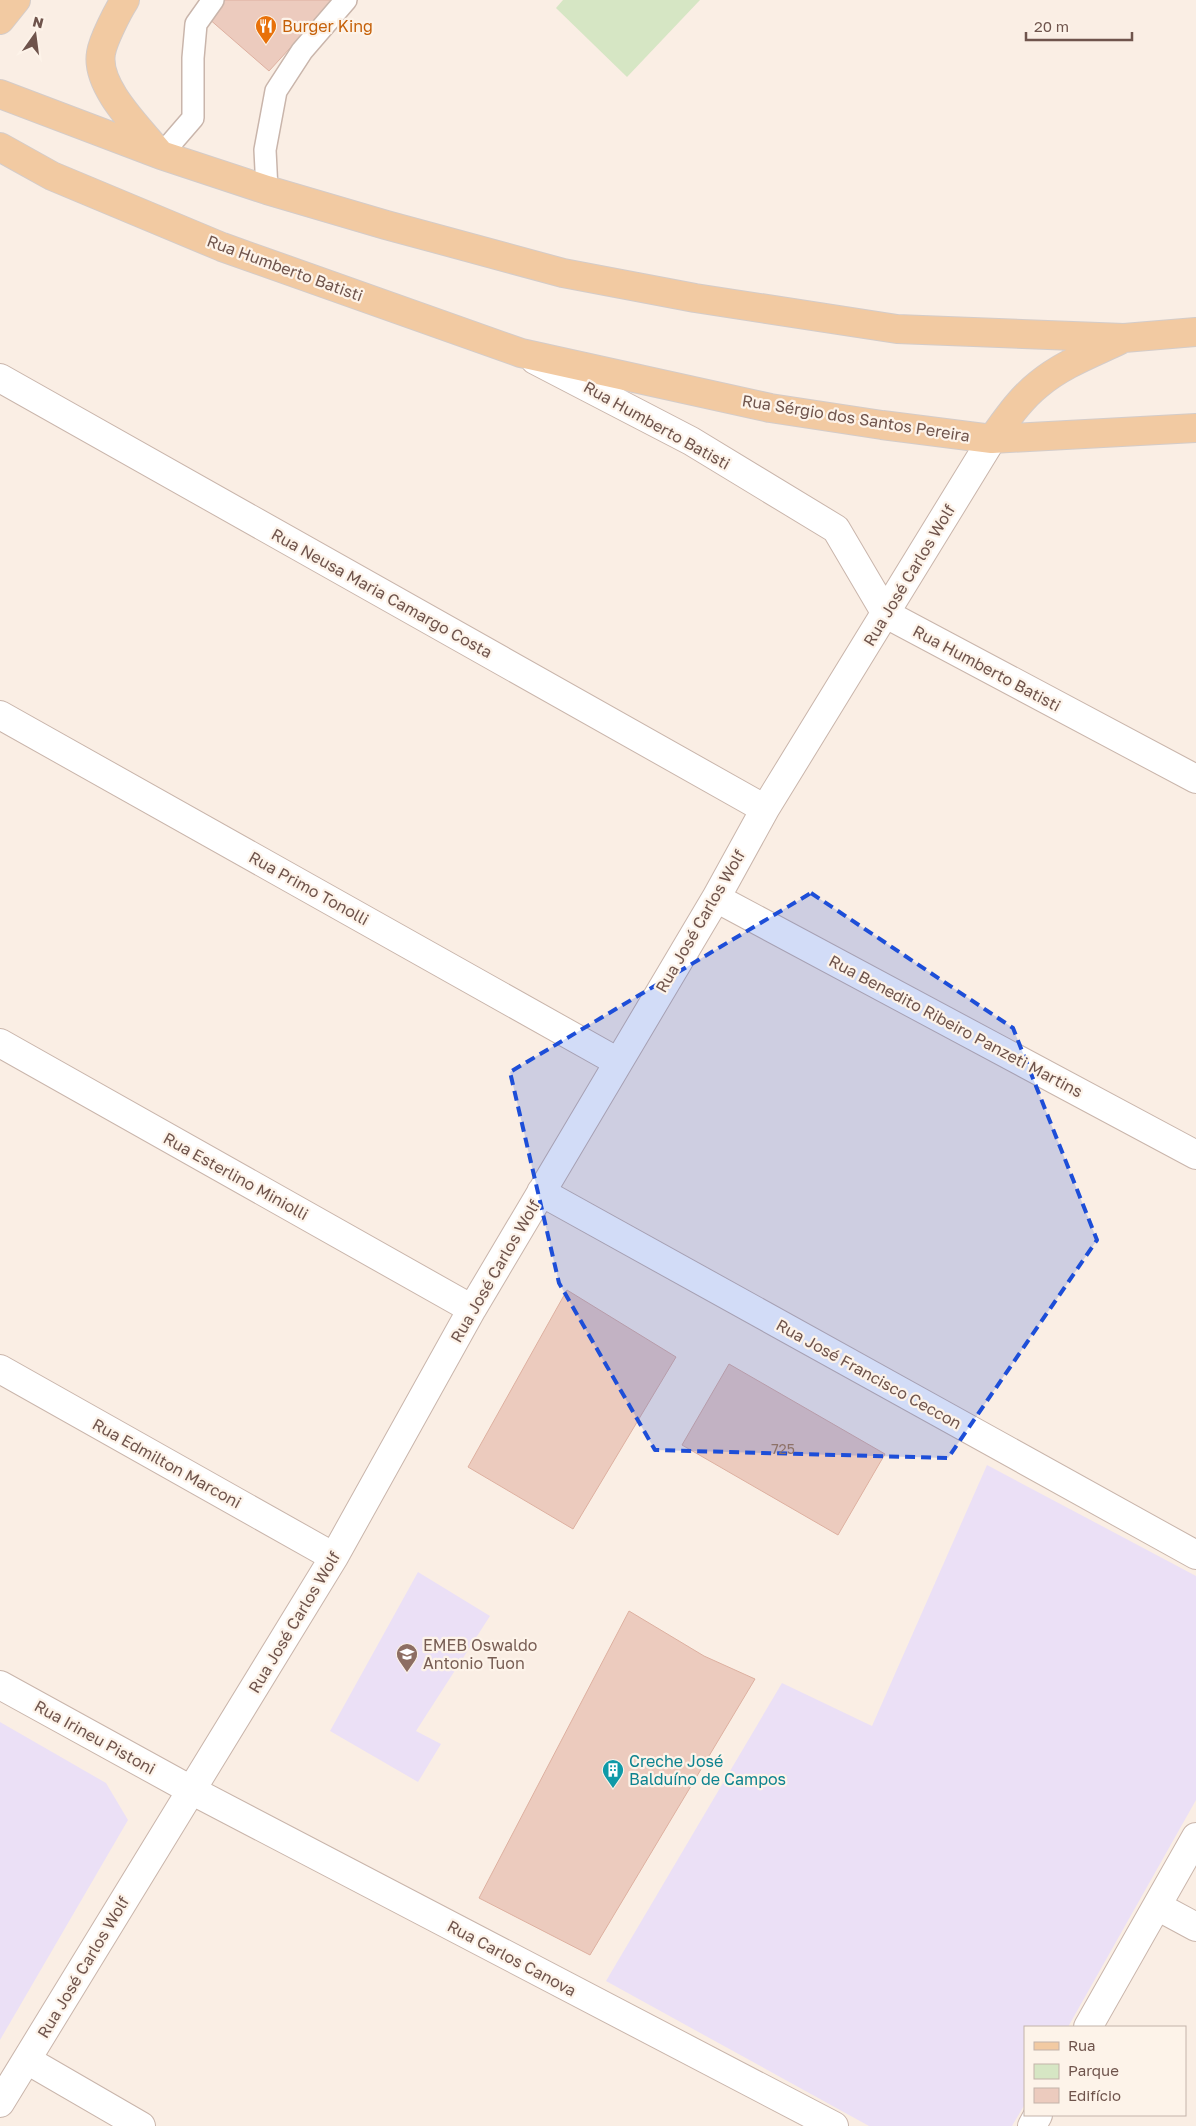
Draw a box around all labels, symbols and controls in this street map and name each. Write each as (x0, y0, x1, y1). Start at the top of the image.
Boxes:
north arrow (10, 10, 60, 60)
scale bar (1026, 10, 1132, 42)
text: N (31, 12, 45, 31)
restaurant icon: Burger King (254, 14, 278, 45)
place label: Burger King (282, 16, 373, 36)
text: 20 m (1034, 17, 1069, 35)
street label: Rua Humberto Batisti (204, 230, 366, 306)
street label: Rua Humberto Batisti (580, 376, 734, 474)
street label: Rua Sérgio dos Santos Pereira (741, 390, 971, 446)
street label: Rua José Carlos Wolf (859, 500, 959, 649)
street label: Rua Neusa Maria Camargo Costa (268, 524, 496, 662)
street label: Rua Humberto Batisti (910, 621, 1064, 715)
street label: Rua José Carlos Wolf (651, 846, 749, 996)
street label: Rua Primo Tonolli (246, 847, 372, 929)
street label: Rua Benedito Ribeiro Panzeti Martins (826, 950, 1086, 1102)
street label: Rua Esterlino Miniolli (160, 1128, 312, 1224)
street label: Rua José Carlos Wolf (446, 1196, 544, 1346)
street label: Rua José Francisco Ceccon (773, 1315, 965, 1433)
street label: Rua Edmilton Marconi (89, 1414, 245, 1512)
house number: 725 (771, 1440, 795, 1457)
street label: Rua José Carlos Wolf (244, 1547, 344, 1696)
place label: EMEB Oswaldo Antonio Tuon (423, 1635, 537, 1673)
school or university icon: EMEB Oswaldo Antonio Tuon (395, 1642, 419, 1673)
street label: Rua Irineu Pistoni (31, 1696, 159, 1778)
place label: Creche José Balduíno de Campos (629, 1751, 786, 1789)
building icon: Creche José Balduíno de Campos (601, 1758, 625, 1789)
street label: Rua José Carlos Wolf (33, 1892, 133, 2041)
street label: Rua Carlos Canova (444, 1916, 580, 2000)
legend (1024, 2026, 1186, 2116)
text: Rua (1068, 2036, 1095, 2054)
text: Parque (1068, 2061, 1119, 2079)
text: Edifício (1068, 2086, 1121, 2104)

